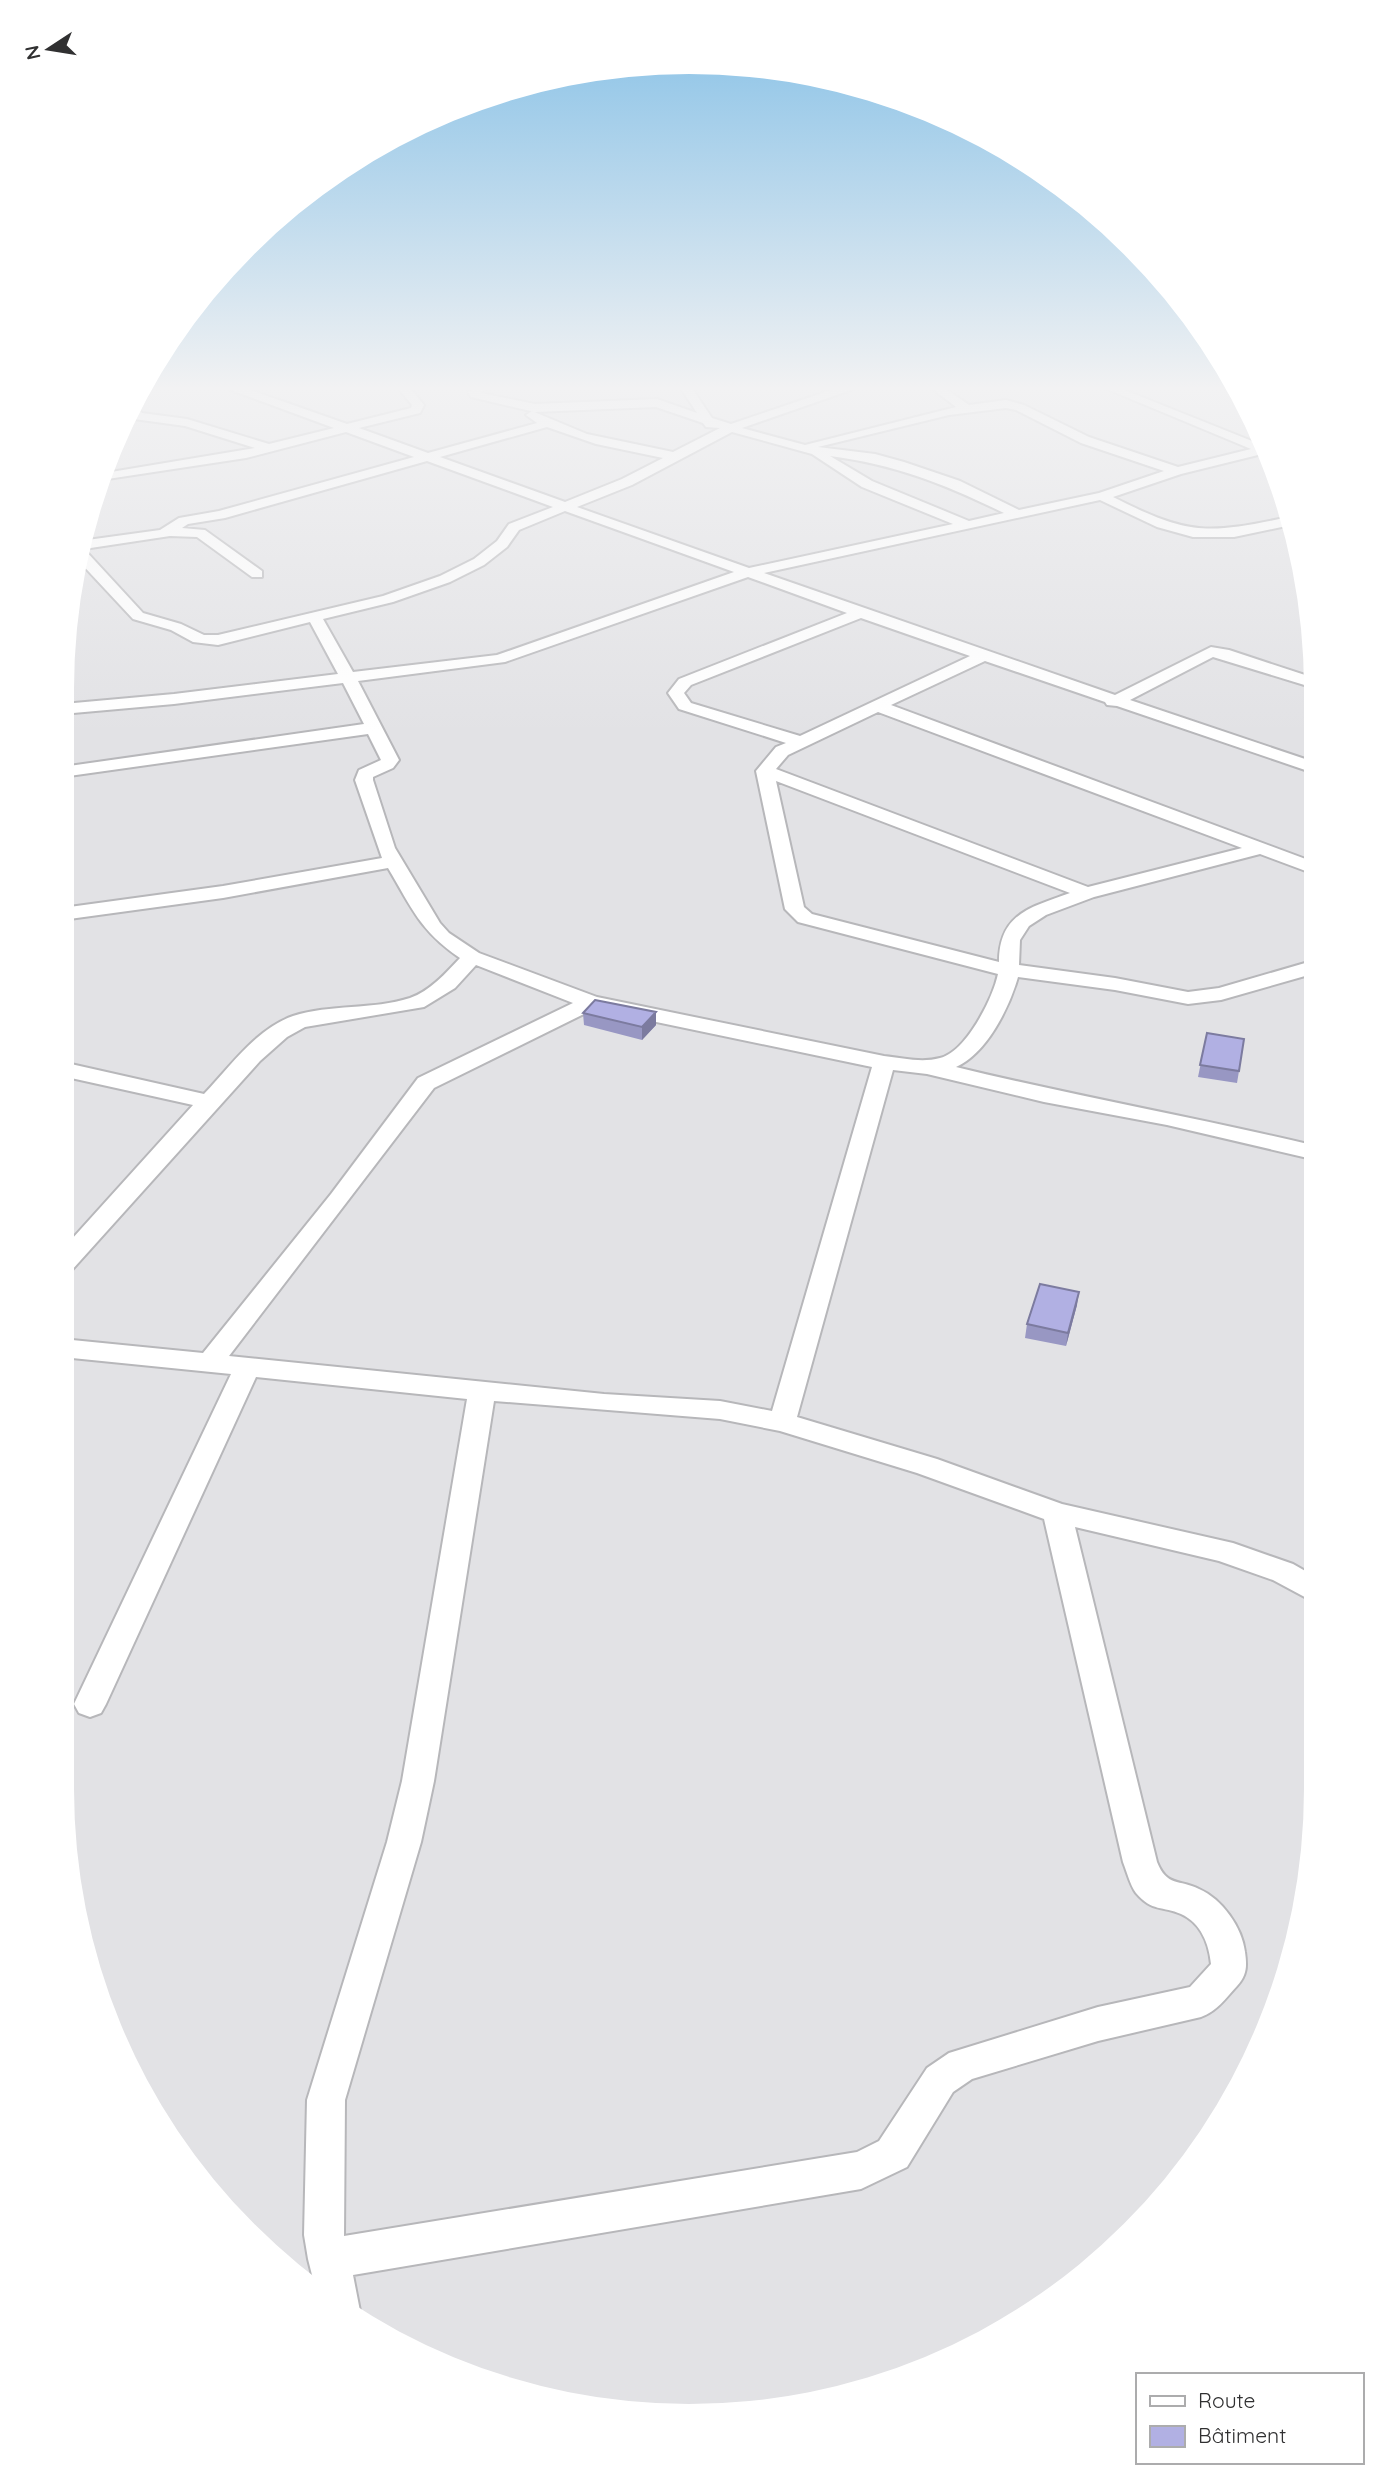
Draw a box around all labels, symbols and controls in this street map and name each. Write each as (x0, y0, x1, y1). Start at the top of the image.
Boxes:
north arrow (14, 14, 84, 84)
text: N (19, 43, 46, 62)
legend (1136, 2373, 1363, 2464)
text: Route (1198, 2387, 1255, 2413)
text: Bâtiment (1198, 2422, 1286, 2448)

